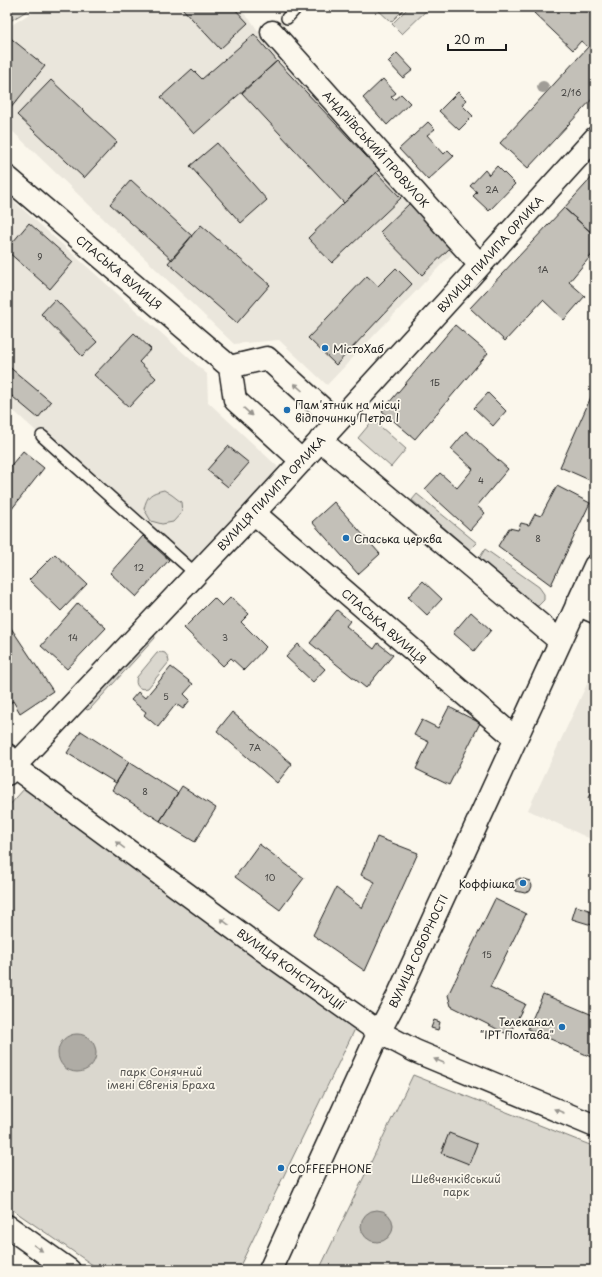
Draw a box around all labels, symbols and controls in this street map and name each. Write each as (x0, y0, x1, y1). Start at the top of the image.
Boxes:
scale bar (448, 26, 506, 52)
text: 20 m (454, 30, 485, 48)
house number: 2/16 (561, 85, 581, 99)
street label: АНДРІЇВСЬКИЙ ПРОВУЛОК (319, 87, 433, 211)
house number: 2А (485, 182, 499, 196)
street label: ВУЛИЦЯ ПИЛИПА ОРЛИКА (433, 192, 547, 316)
street label: СПАСЬКА ВУЛИЦЯ (72, 231, 166, 313)
house number: 9 (37, 249, 43, 263)
house number: 1А (538, 262, 549, 276)
place label: МістоХаб (333, 340, 384, 357)
marker: МістоХаб (320, 343, 330, 353)
house number: 1Б (430, 375, 440, 389)
one-way arrow (293, 382, 303, 391)
place label: Пам'ятник на місці відпочинку Петра I (295, 396, 400, 426)
marker: Пам'ятник на місці відпочинку Петра I (282, 405, 292, 415)
one-way arrow (243, 407, 253, 417)
street label: ВУЛИЦЯ ПИЛИПА ОРЛИКА (213, 431, 329, 554)
house number: 4 (478, 473, 484, 487)
place label: Спаська церква (354, 530, 442, 547)
house number: 8 (535, 531, 541, 545)
marker: Спаська церква (341, 533, 351, 543)
house number: 12 (134, 560, 144, 574)
street label: СПАСЬКА ВУЛИЦЯ (338, 584, 430, 668)
house number: 14 (68, 630, 78, 644)
house number: 3 (222, 630, 228, 644)
house number: 5 (163, 689, 169, 703)
house number: 7А (249, 740, 261, 754)
house number: 8 (142, 784, 148, 798)
one-way arrow (115, 841, 126, 849)
house number: 10 (265, 870, 276, 884)
place label: Коффішка (459, 875, 515, 892)
marker: Коффішка (518, 878, 528, 888)
street label: ВУЛИЦЯ СОБОРНОСТІ (384, 891, 452, 1011)
one-way arrow (220, 918, 231, 926)
street label: ВУЛИЦЯ КОНСТИТУЦІЇ (234, 924, 349, 1014)
house number: 15 (482, 947, 492, 961)
place label: Телеканал "ІРТ Полтава" (480, 1013, 554, 1043)
marker: Телеканал "ІРТ Полтава" (557, 1022, 567, 1032)
one-way arrow (433, 1058, 445, 1065)
park label: парк Сонячний імені Євгенія Браха (107, 1063, 215, 1093)
one-way arrow (553, 1108, 565, 1115)
place label: COFFEEPHONE (289, 1160, 372, 1177)
marker: COFFEEPHONE (276, 1163, 286, 1173)
park label: Шевченківський парк (411, 1170, 501, 1200)
one-way arrow (33, 1244, 43, 1252)

